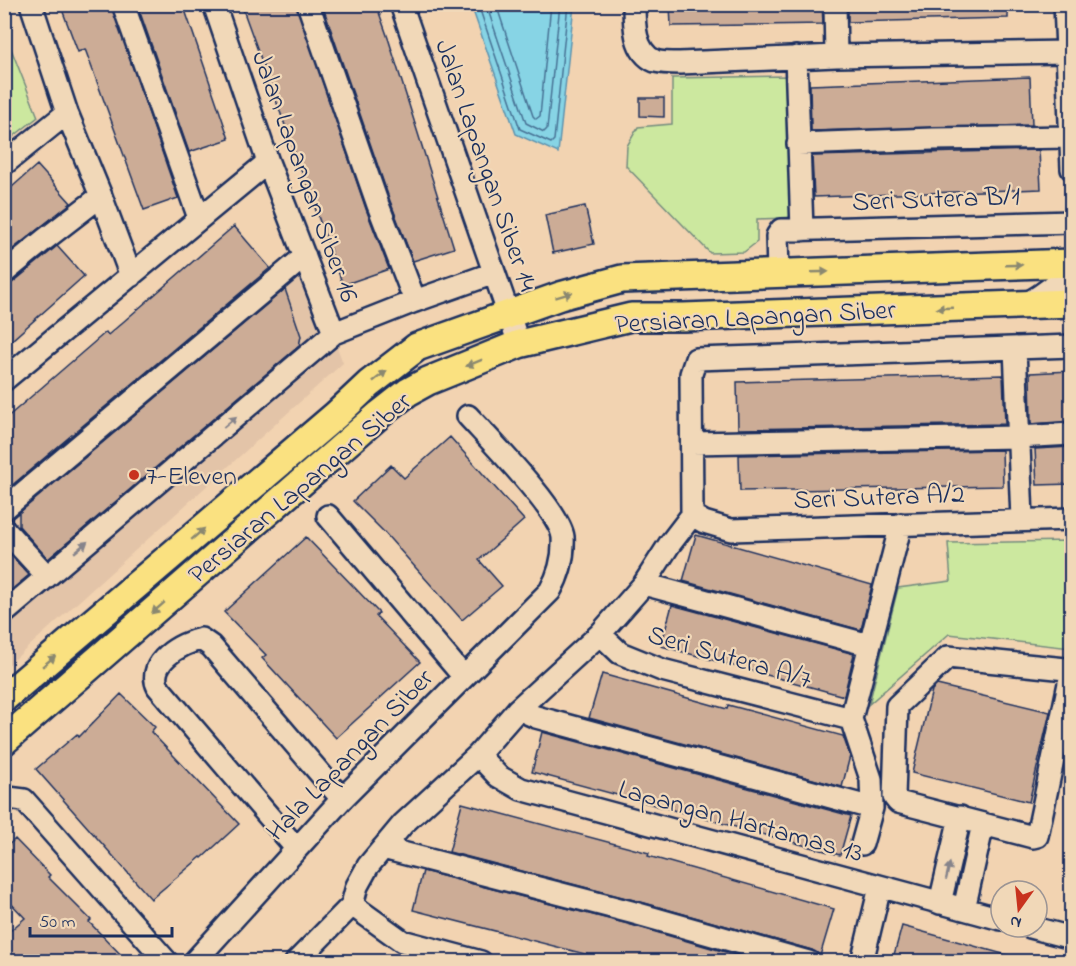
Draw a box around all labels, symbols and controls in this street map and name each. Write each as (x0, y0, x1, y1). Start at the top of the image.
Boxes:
street label: Jalan Lapangan Siber 14 (423, 35, 546, 297)
street label: Jalan Lapangan Siber 16 (240, 46, 367, 308)
street label: Seri Sutera B/1 (851, 178, 1021, 223)
one-way arrow (1005, 260, 1024, 270)
one-way arrow (810, 267, 829, 276)
one-way arrow (555, 290, 573, 299)
street label: Persiaran Lapangan Siber (614, 292, 897, 345)
one-way arrow (935, 303, 954, 312)
one-way arrow (464, 358, 482, 368)
one-way arrow (372, 370, 387, 382)
street label: Persiaran Lapangan Siber (180, 383, 421, 594)
one-way arrow (222, 415, 238, 428)
place label: 7-Eleven (146, 458, 237, 497)
marker: 7-Eleven (127, 468, 141, 482)
street label: Seri Sutera A/2 (793, 476, 965, 521)
one-way arrow (190, 528, 205, 541)
one-way arrow (73, 541, 89, 554)
one-way arrow (150, 601, 166, 614)
street label: Seri Sutera A/7 (643, 616, 816, 700)
one-way arrow (41, 654, 57, 667)
street label: Hala Lapangan Siber (258, 660, 444, 851)
street label: Lapangan Hartamas 13 (614, 771, 867, 874)
one-way arrow (943, 862, 953, 880)
north arrow (989, 879, 1049, 939)
scale bar (30, 900, 172, 938)
text: N (1007, 909, 1024, 935)
text: 50 m (39, 910, 76, 936)

